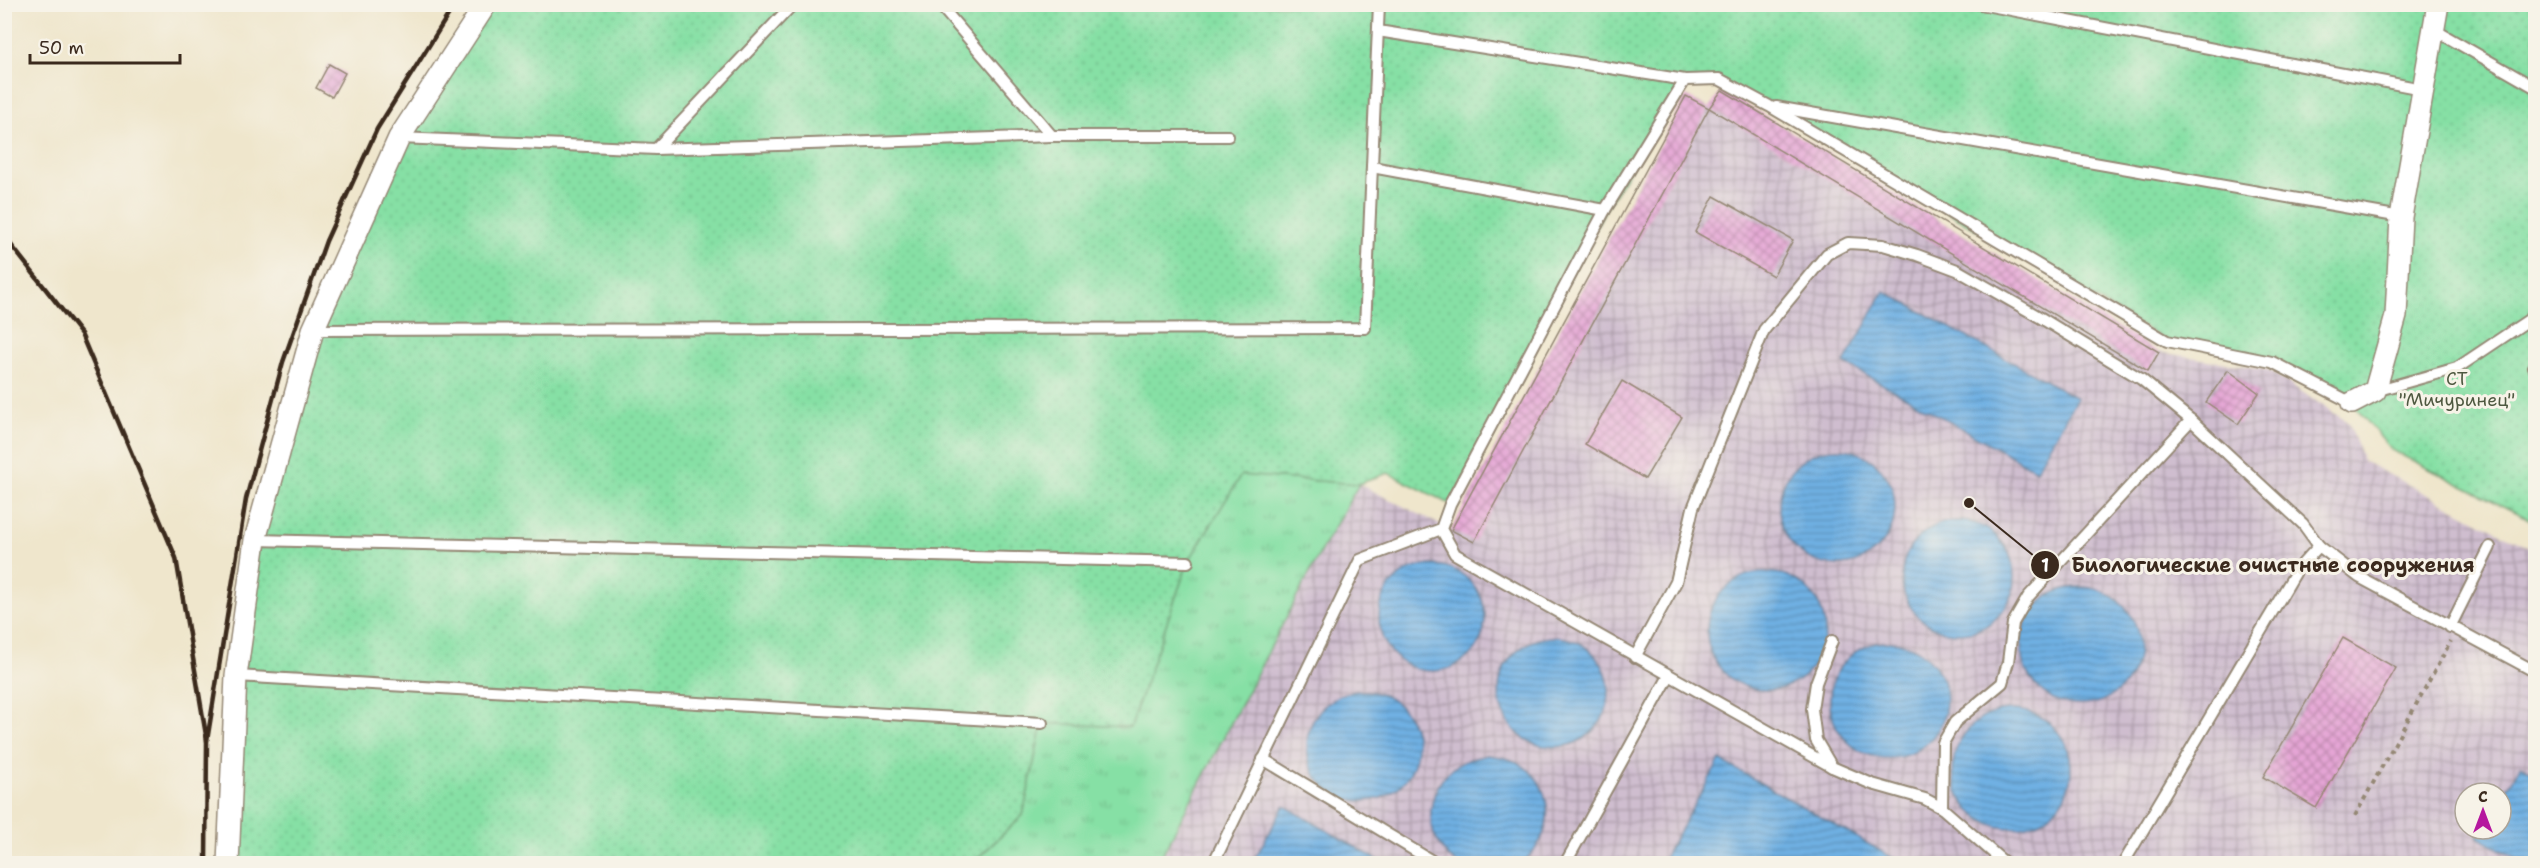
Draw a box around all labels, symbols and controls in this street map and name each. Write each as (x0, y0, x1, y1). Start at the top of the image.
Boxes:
scale bar (30, 27, 180, 65)
text: 50 m (39, 36, 84, 60)
park label: СТ "Мичуринец" (2399, 367, 2515, 412)
callout: Биологические очистные сооружения (2030, 546, 2487, 584)
text: Биологические очистные сооружения (2071, 552, 2475, 578)
text: 1 (2041, 554, 2049, 578)
north arrow (2453, 781, 2513, 841)
text: С (2478, 786, 2488, 807)

